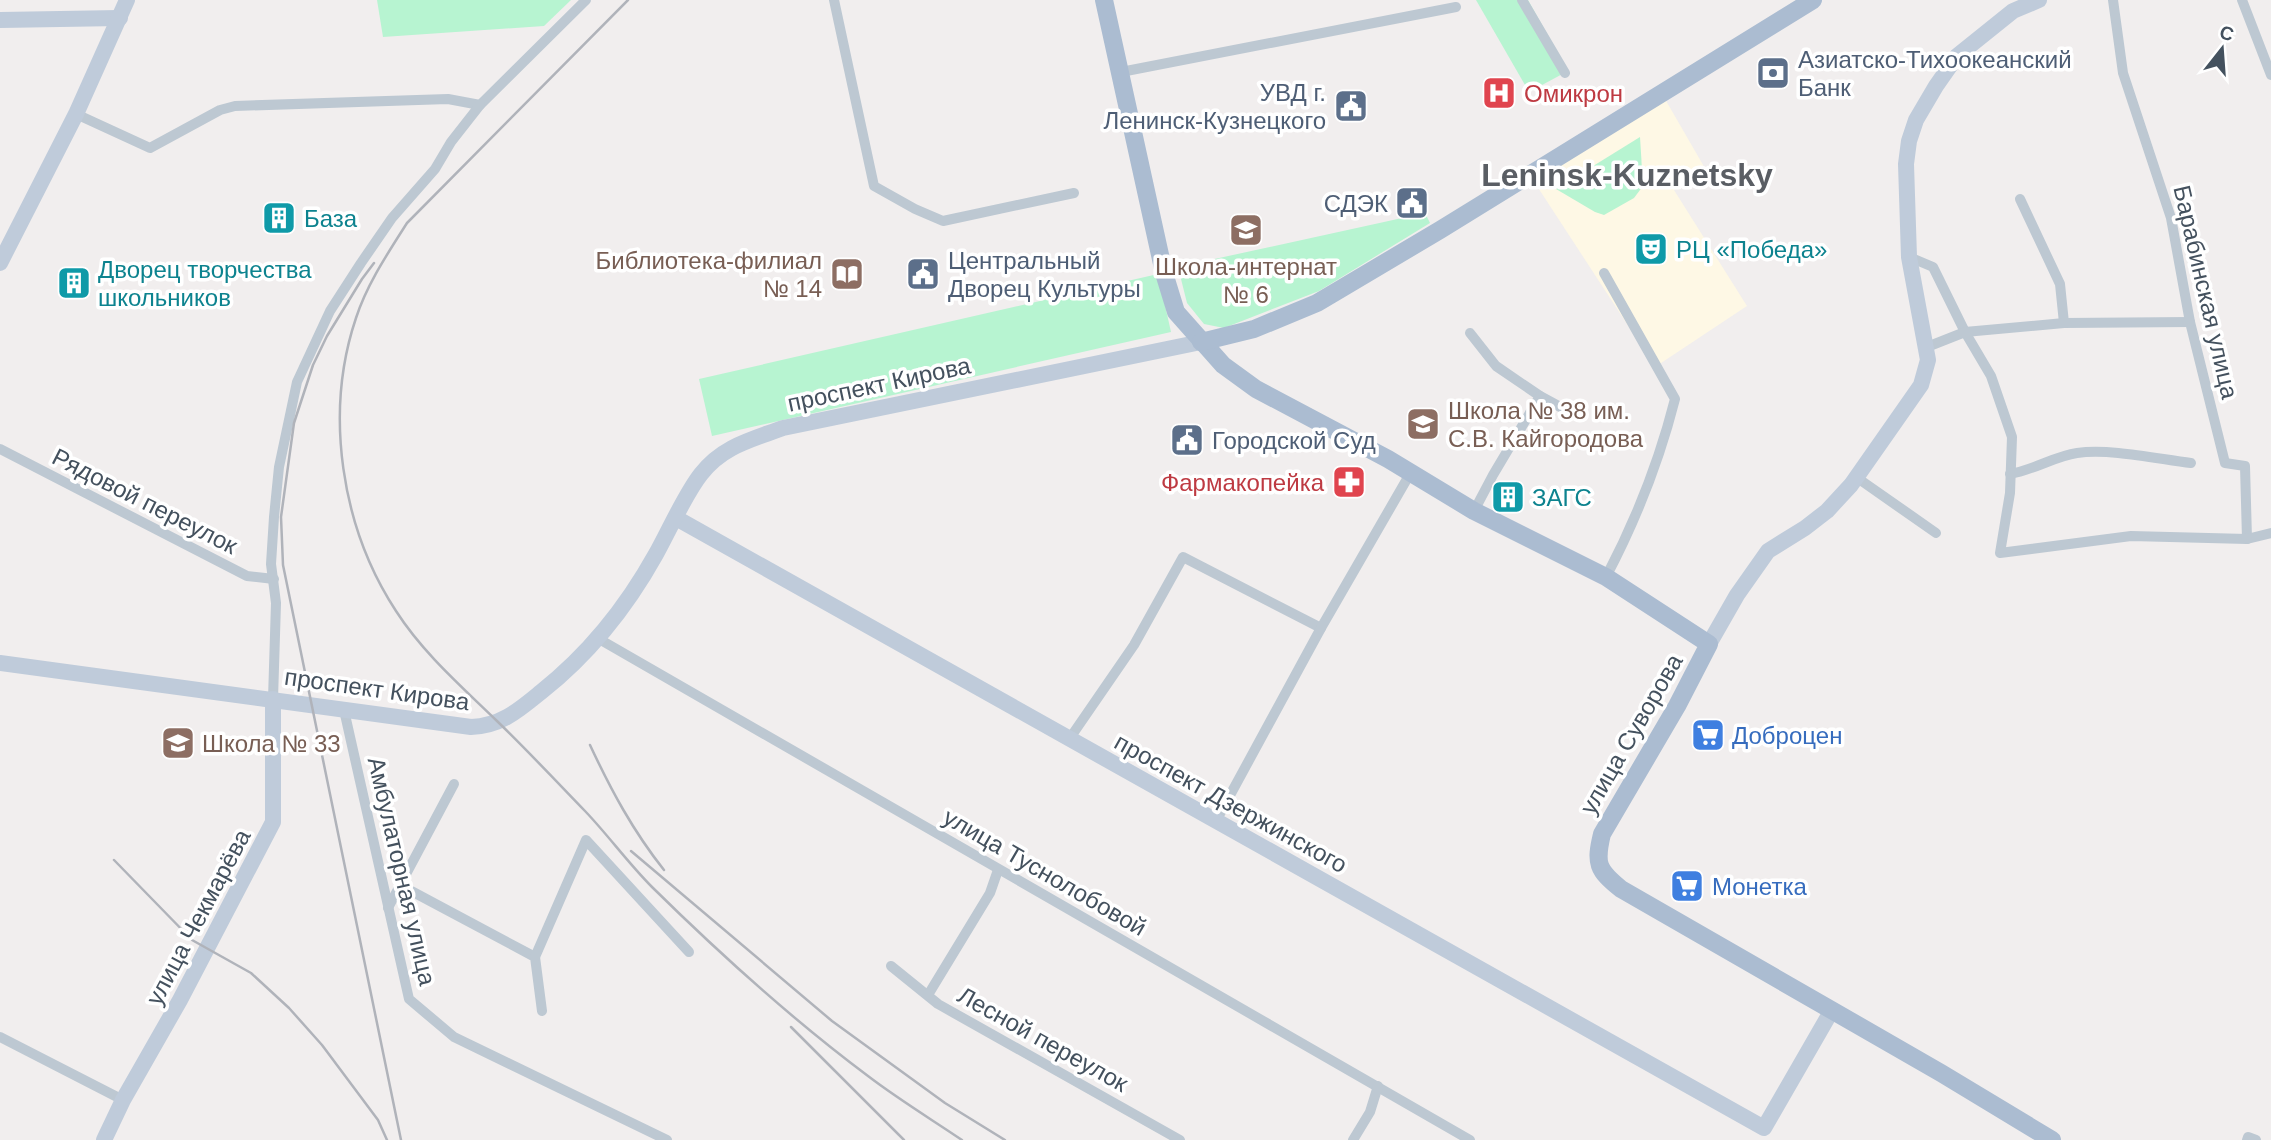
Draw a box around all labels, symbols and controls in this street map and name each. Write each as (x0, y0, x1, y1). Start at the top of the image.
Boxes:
north arrow (2187, 14, 2257, 84)
text: С (2217, 21, 2237, 45)
place label: Азиатско-Тихоокеанский Банк (1798, 46, 2072, 101)
bank icon: Азиатско-Тихоокеанский Банк (1754, 54, 1792, 92)
hospital icon: Омикрон (1480, 74, 1518, 112)
place label: УВД г. Ленинск-Кузнецкого (1103, 79, 1326, 134)
place label: Омикрон (1524, 80, 1623, 107)
public building icon: УВД г. Ленинск-Кузнецкого (1332, 87, 1370, 125)
district label: Leninsk-Kuznetsky (1481, 157, 1773, 193)
street label: Барабинская улица (2168, 183, 2244, 402)
public building icon: СДЭК (1393, 184, 1431, 222)
place label: СДЭК (1324, 190, 1388, 217)
building icon: База (260, 199, 298, 237)
place label: База (304, 205, 358, 232)
school or university icon: Школа-интернат № 6 (1227, 211, 1265, 249)
theatre icon: РЦ «Победа» (1632, 230, 1670, 268)
place label: РЦ «Победа» (1676, 236, 1827, 263)
place label: Библиотека-филиал № 14 (596, 247, 822, 302)
place label: Центральный Дворец Культуры (948, 247, 1141, 302)
place label: Школа-интернат № 6 (1155, 253, 1337, 308)
library icon: Библиотека-филиал № 14 (828, 255, 866, 293)
public building icon: Центральный Дворец Культуры (904, 255, 942, 293)
place label: Дворец творчества школьников (98, 256, 312, 311)
building icon: Дворец творчества школьников (55, 264, 93, 302)
street label: проспект Кирова (785, 351, 974, 417)
place label: Школа № 38 им. С.В. Кайгородова (1448, 397, 1644, 452)
school or university icon: Школа № 38 им. С.В. Кайгородова (1404, 405, 1442, 443)
public building icon: Городской Суд (1168, 421, 1206, 459)
place label: Городской Суд (1212, 427, 1376, 454)
street label: Рядовой переулок (48, 443, 242, 560)
pharmacy icon: Фармакопейка (1330, 463, 1368, 501)
place label: Фармакопейка (1161, 469, 1325, 496)
building icon: ЗАГС (1489, 478, 1527, 516)
place label: ЗАГС (1532, 484, 1592, 511)
street label: улица Суворова (1574, 649, 1688, 819)
street label: проспект Кирова (283, 663, 472, 715)
supermarket icon: Доброцен (1689, 716, 1727, 754)
place label: Доброцен (1732, 722, 1842, 749)
school or university icon: Школа № 33 (159, 724, 197, 762)
street label: проспект Дзержинского (1110, 728, 1352, 878)
place label: Школа № 33 (202, 730, 341, 757)
street label: Амбулаторная улица (363, 754, 442, 988)
street label: улица Туснолобовой (939, 803, 1151, 941)
street label: улица Чекмарёва (140, 824, 256, 1009)
supermarket icon: Монетка (1668, 867, 1706, 905)
place label: Монетка (1712, 873, 1807, 900)
street label: Лесной переулок (953, 981, 1133, 1097)

